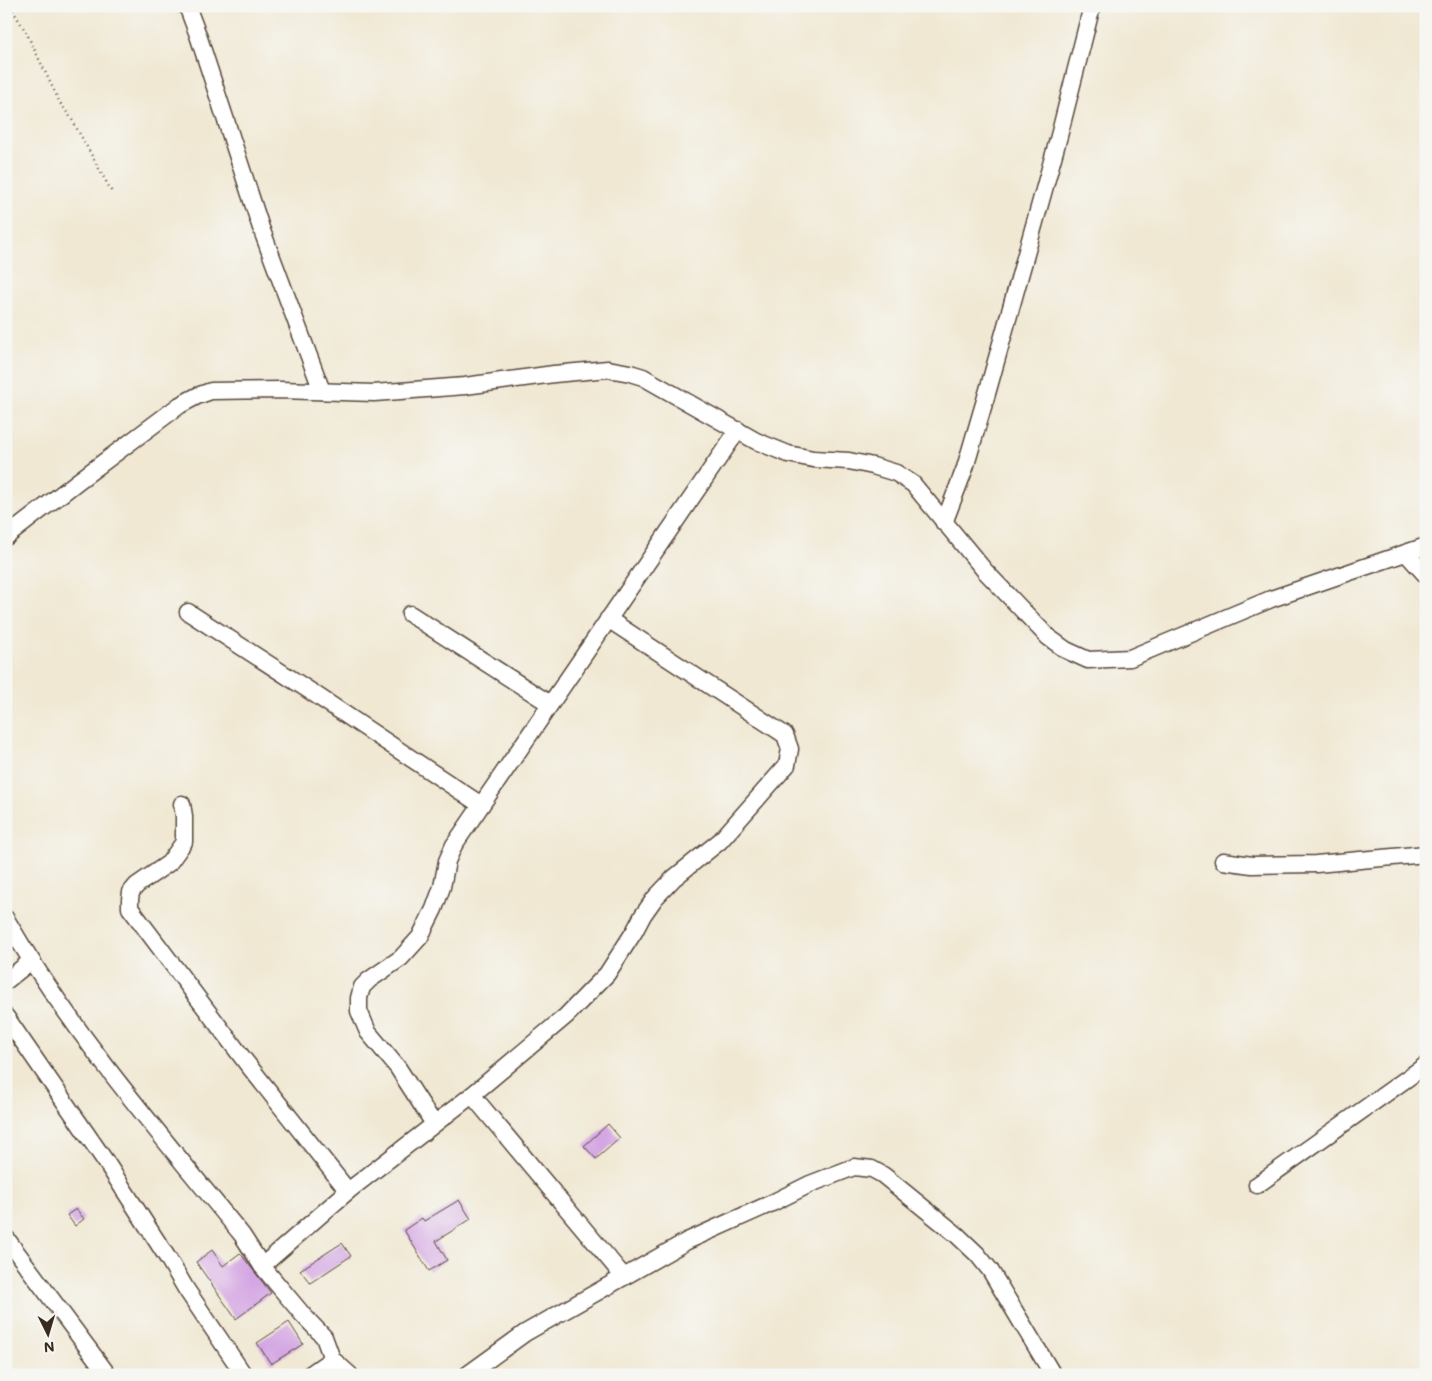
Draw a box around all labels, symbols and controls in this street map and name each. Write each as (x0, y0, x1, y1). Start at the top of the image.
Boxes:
north arrow (22, 1308, 72, 1358)
text: N (43, 1338, 55, 1357)

